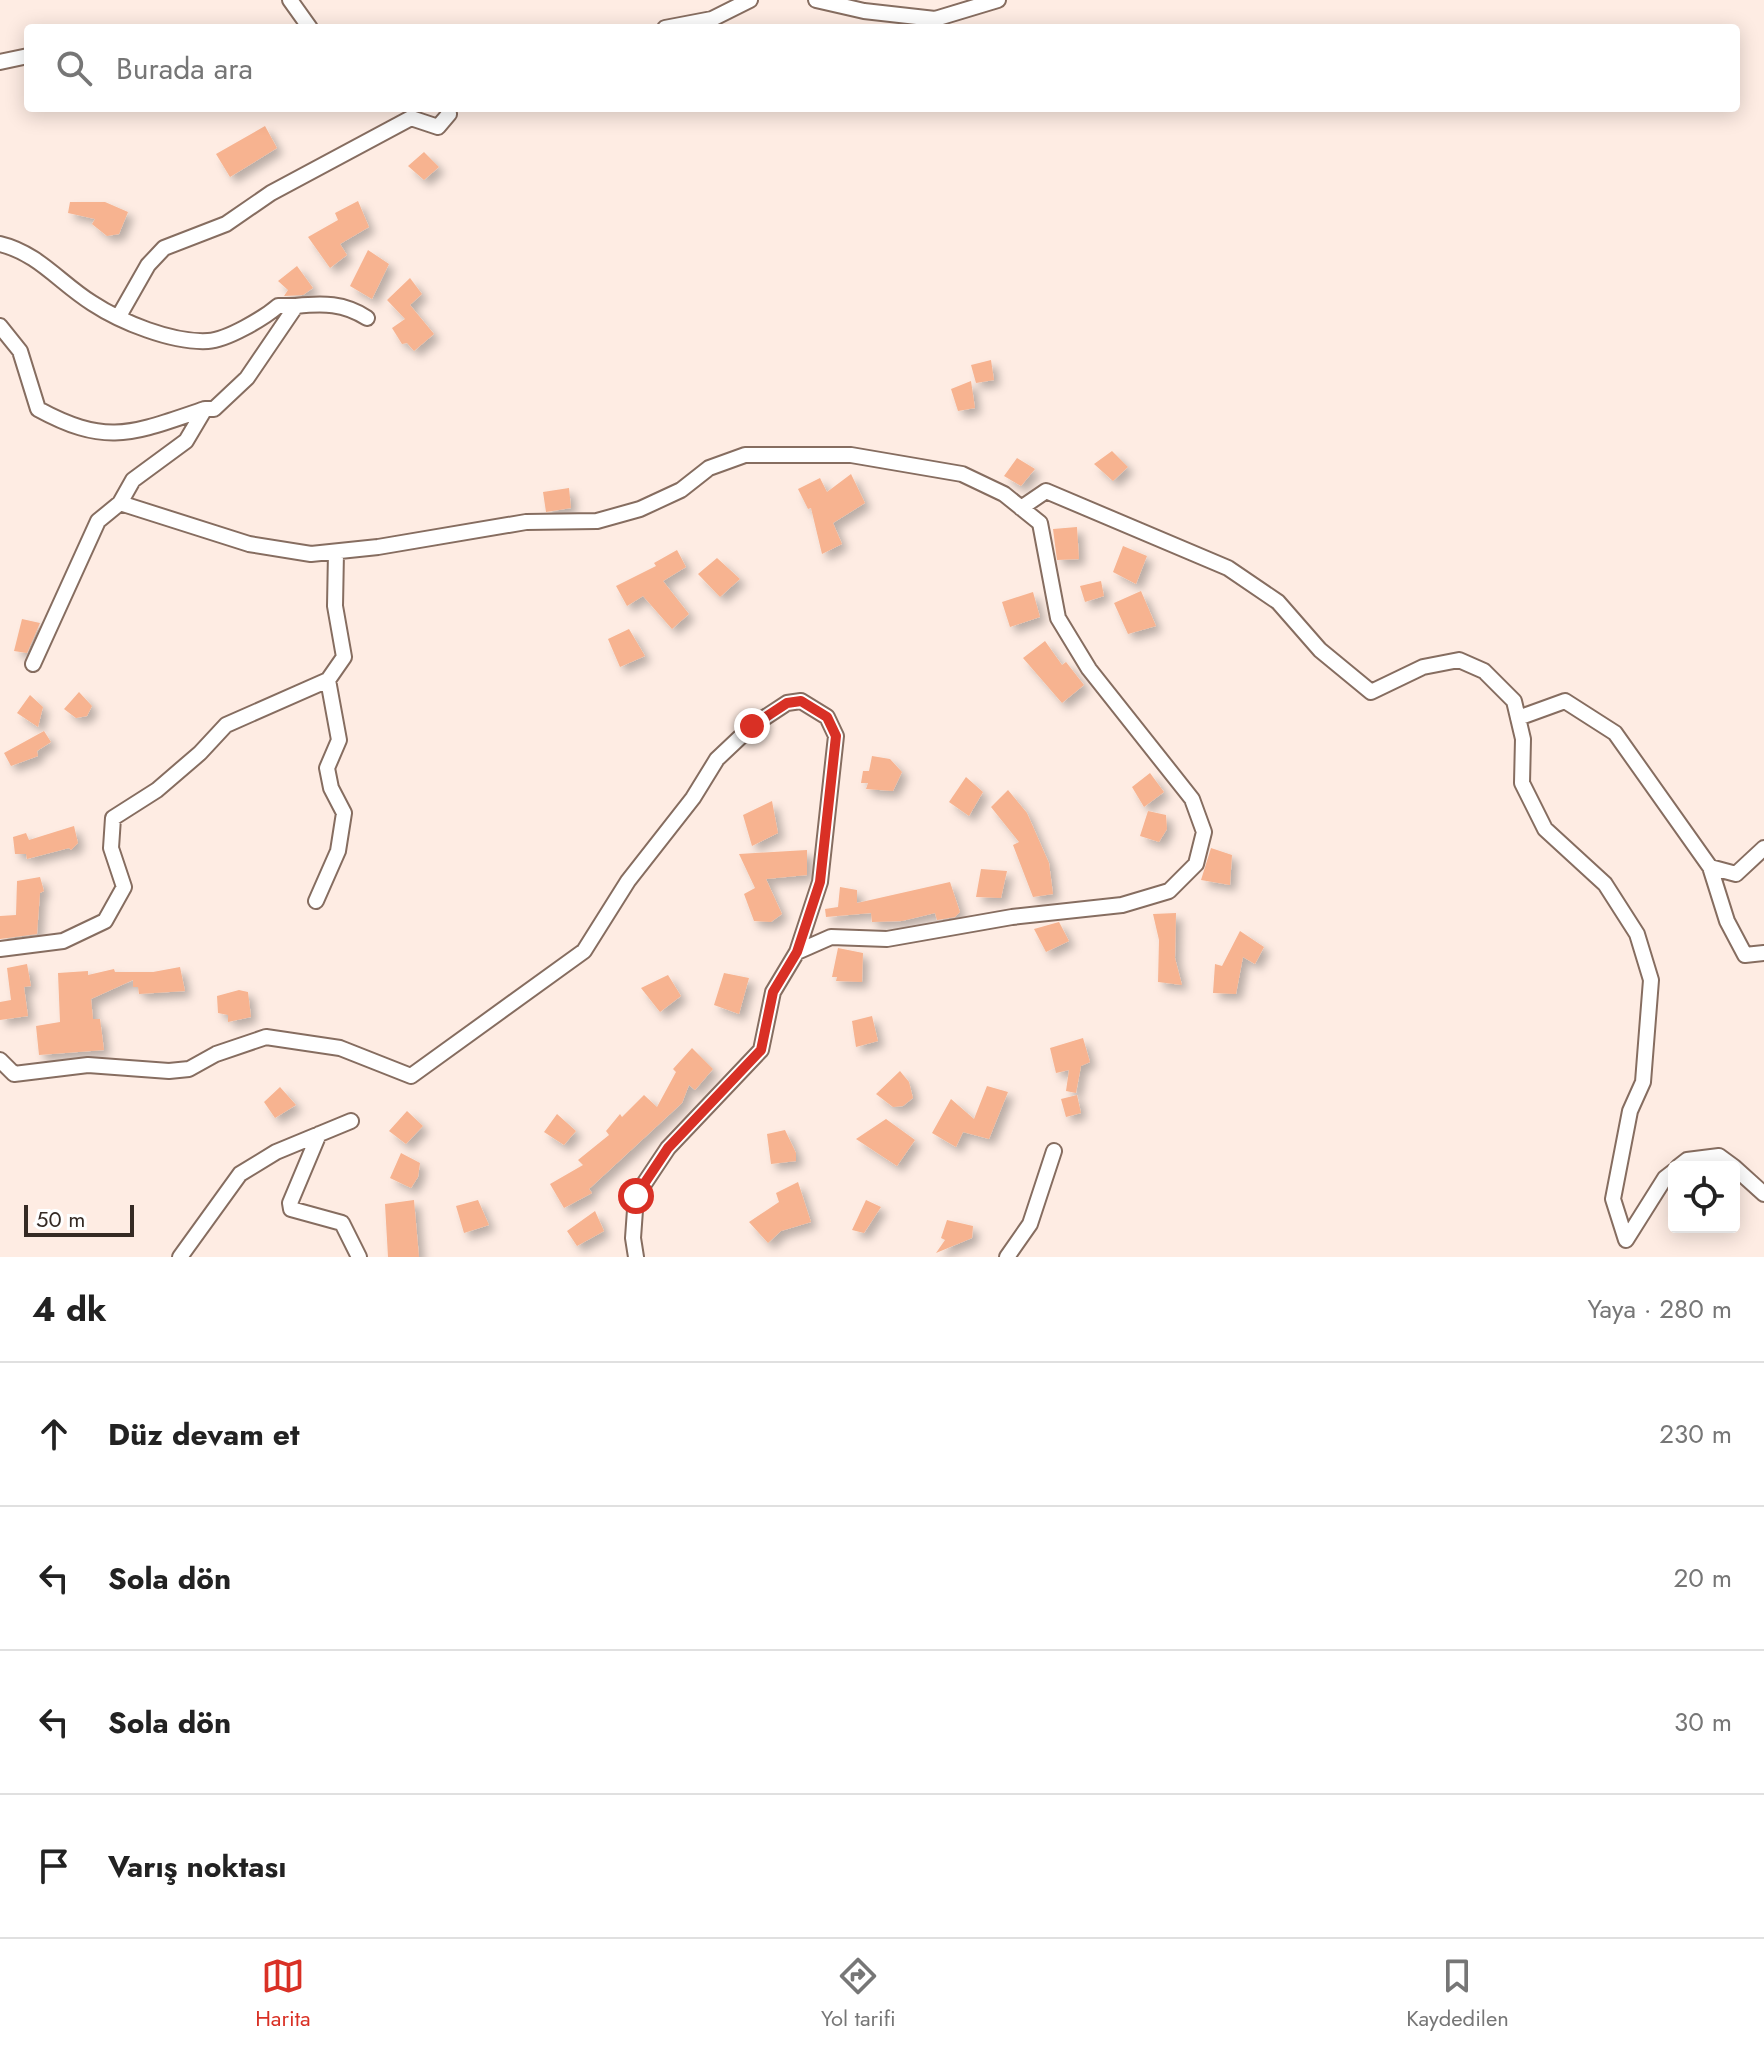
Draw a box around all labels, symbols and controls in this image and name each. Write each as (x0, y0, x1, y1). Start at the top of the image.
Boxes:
search box (24, 24, 1740, 112)
icon: search (52, 46, 96, 90)
text: Burada ara (116, 47, 253, 90)
route end (734, 708, 770, 744)
map controls (1668, 1161, 1740, 1233)
button: locate (1668, 1161, 1740, 1233)
route start (618, 1178, 654, 1214)
scale bar (24, 1201, 134, 1237)
text: 50 m (36, 1203, 85, 1235)
text: 4 dk (32, 1285, 107, 1334)
text: Yaya · 280 m (1588, 1290, 1732, 1328)
icon: ahead (32, 1412, 76, 1456)
text: Düz devam et (108, 1413, 299, 1456)
text: 230 m (1659, 1415, 1732, 1453)
icon: left (32, 1556, 76, 1600)
text: Sola dön (108, 1557, 231, 1600)
text: 20 m (1674, 1559, 1732, 1597)
icon: left (32, 1700, 76, 1744)
text: Sola dön (108, 1701, 231, 1744)
text: 30 m (1674, 1703, 1732, 1741)
icon: arrive (32, 1844, 76, 1888)
text: Varış noktası (108, 1845, 286, 1888)
tab: Harita (255, 1954, 311, 2034)
tab: Yol tarifi (821, 1954, 896, 2034)
tab: Kaydedilen (1406, 1954, 1509, 2034)

